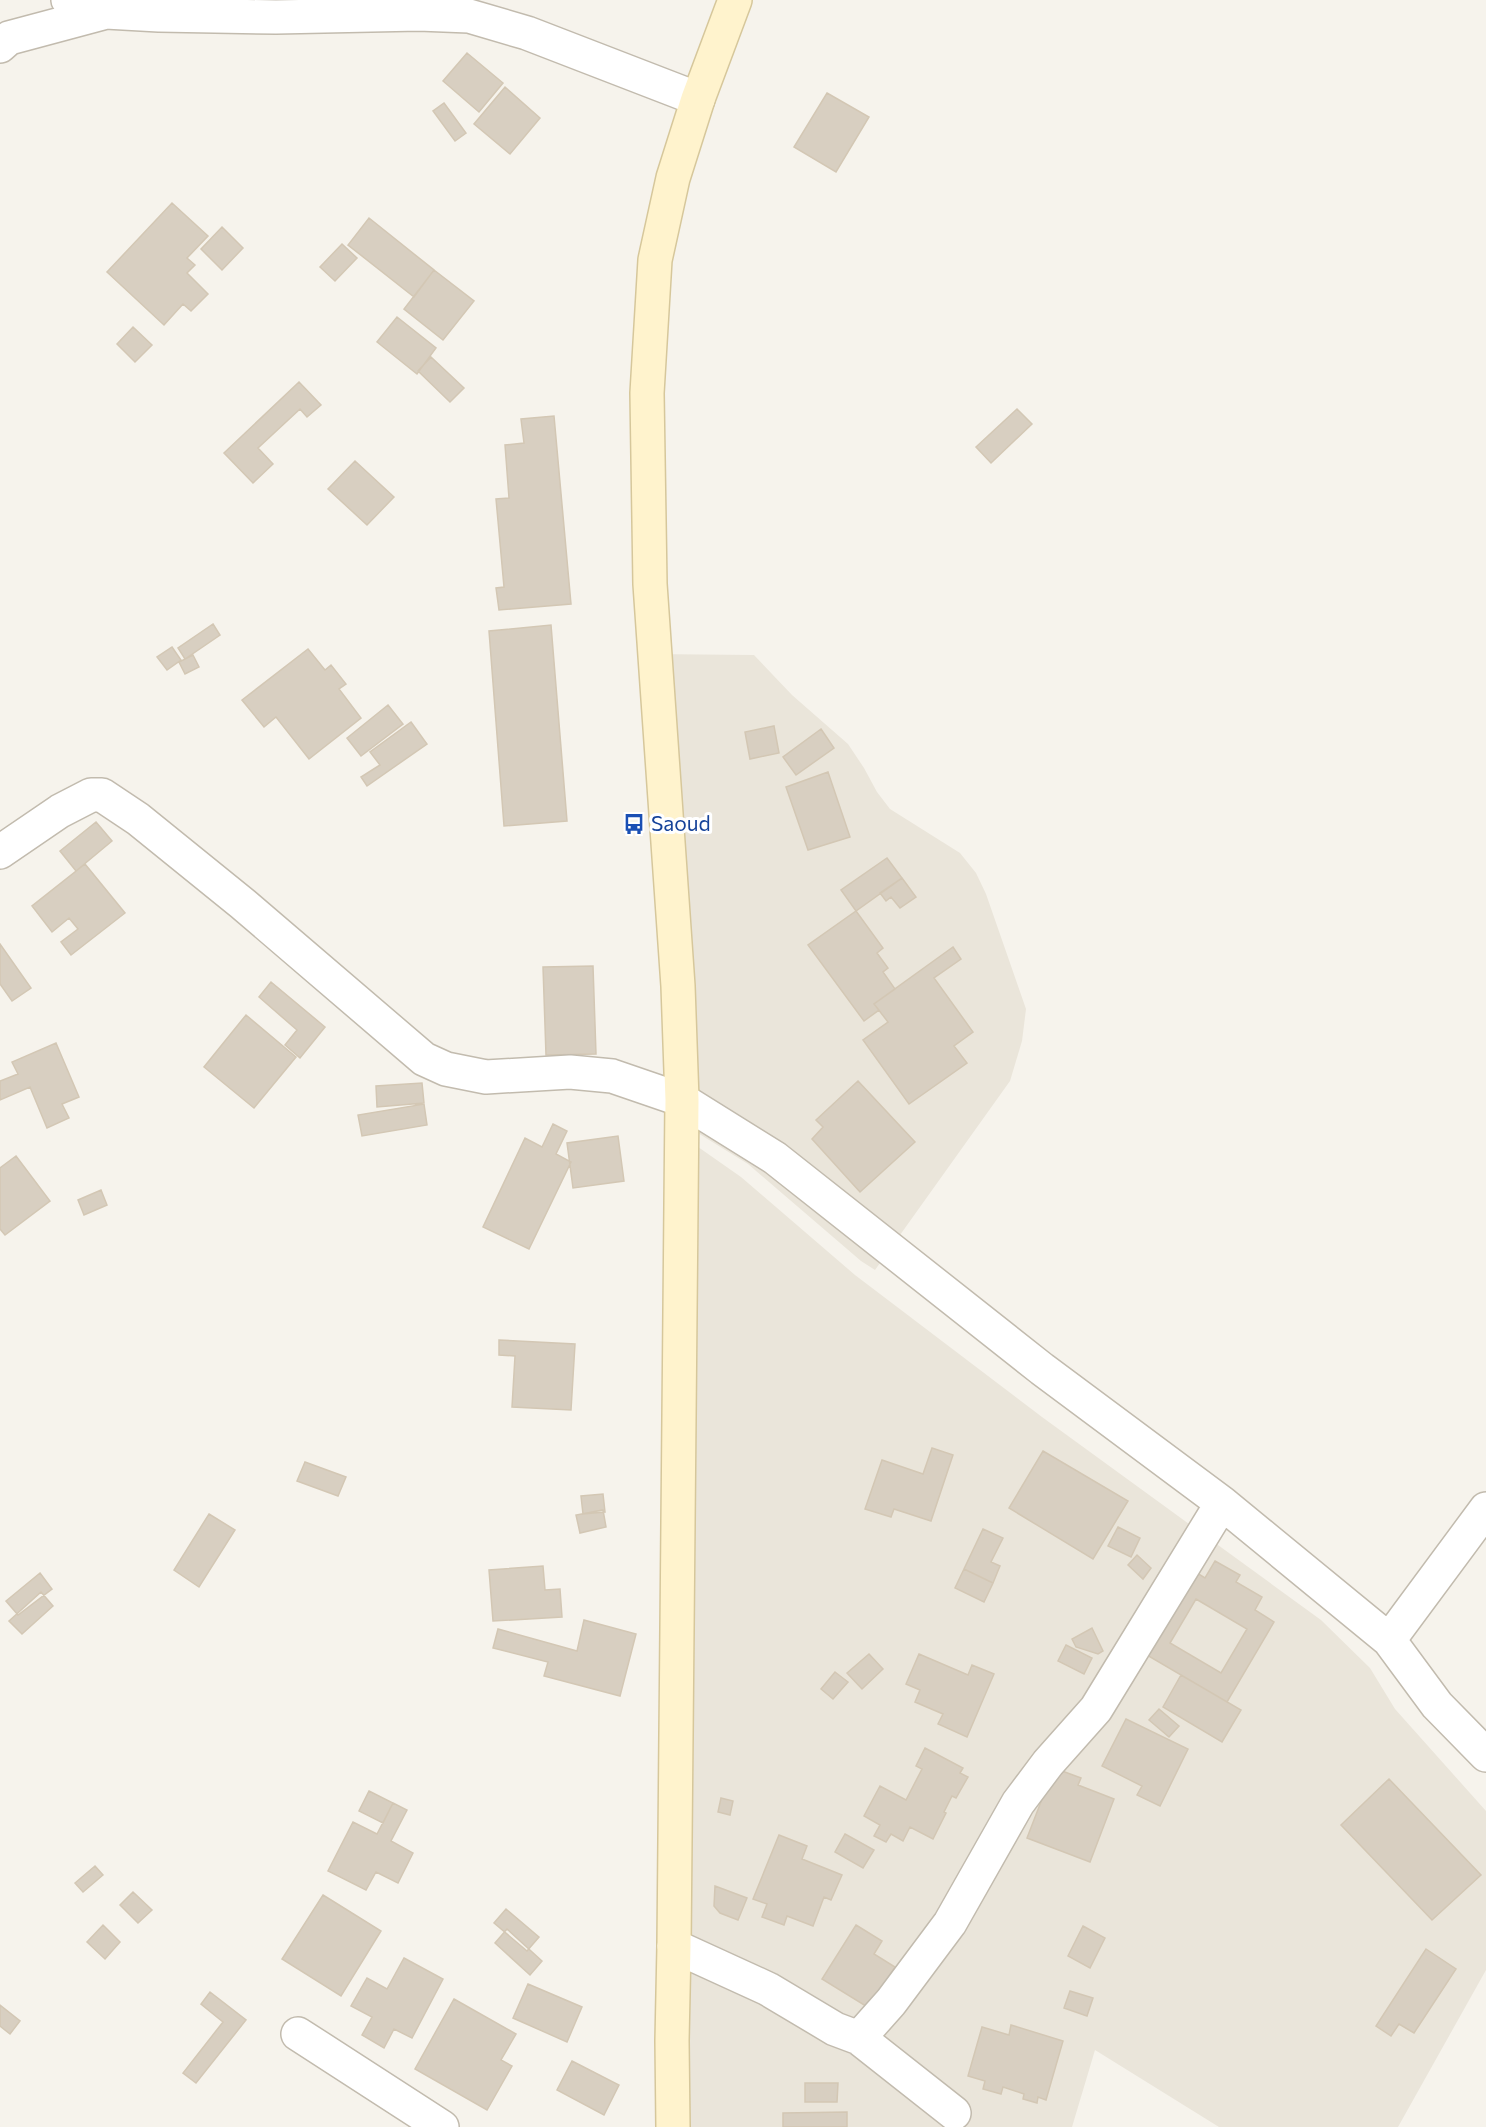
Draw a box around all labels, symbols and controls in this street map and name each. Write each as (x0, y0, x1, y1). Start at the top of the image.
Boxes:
place label: Saoud (651, 810, 711, 835)
bus stop icon: Saoud (622, 812, 646, 836)

